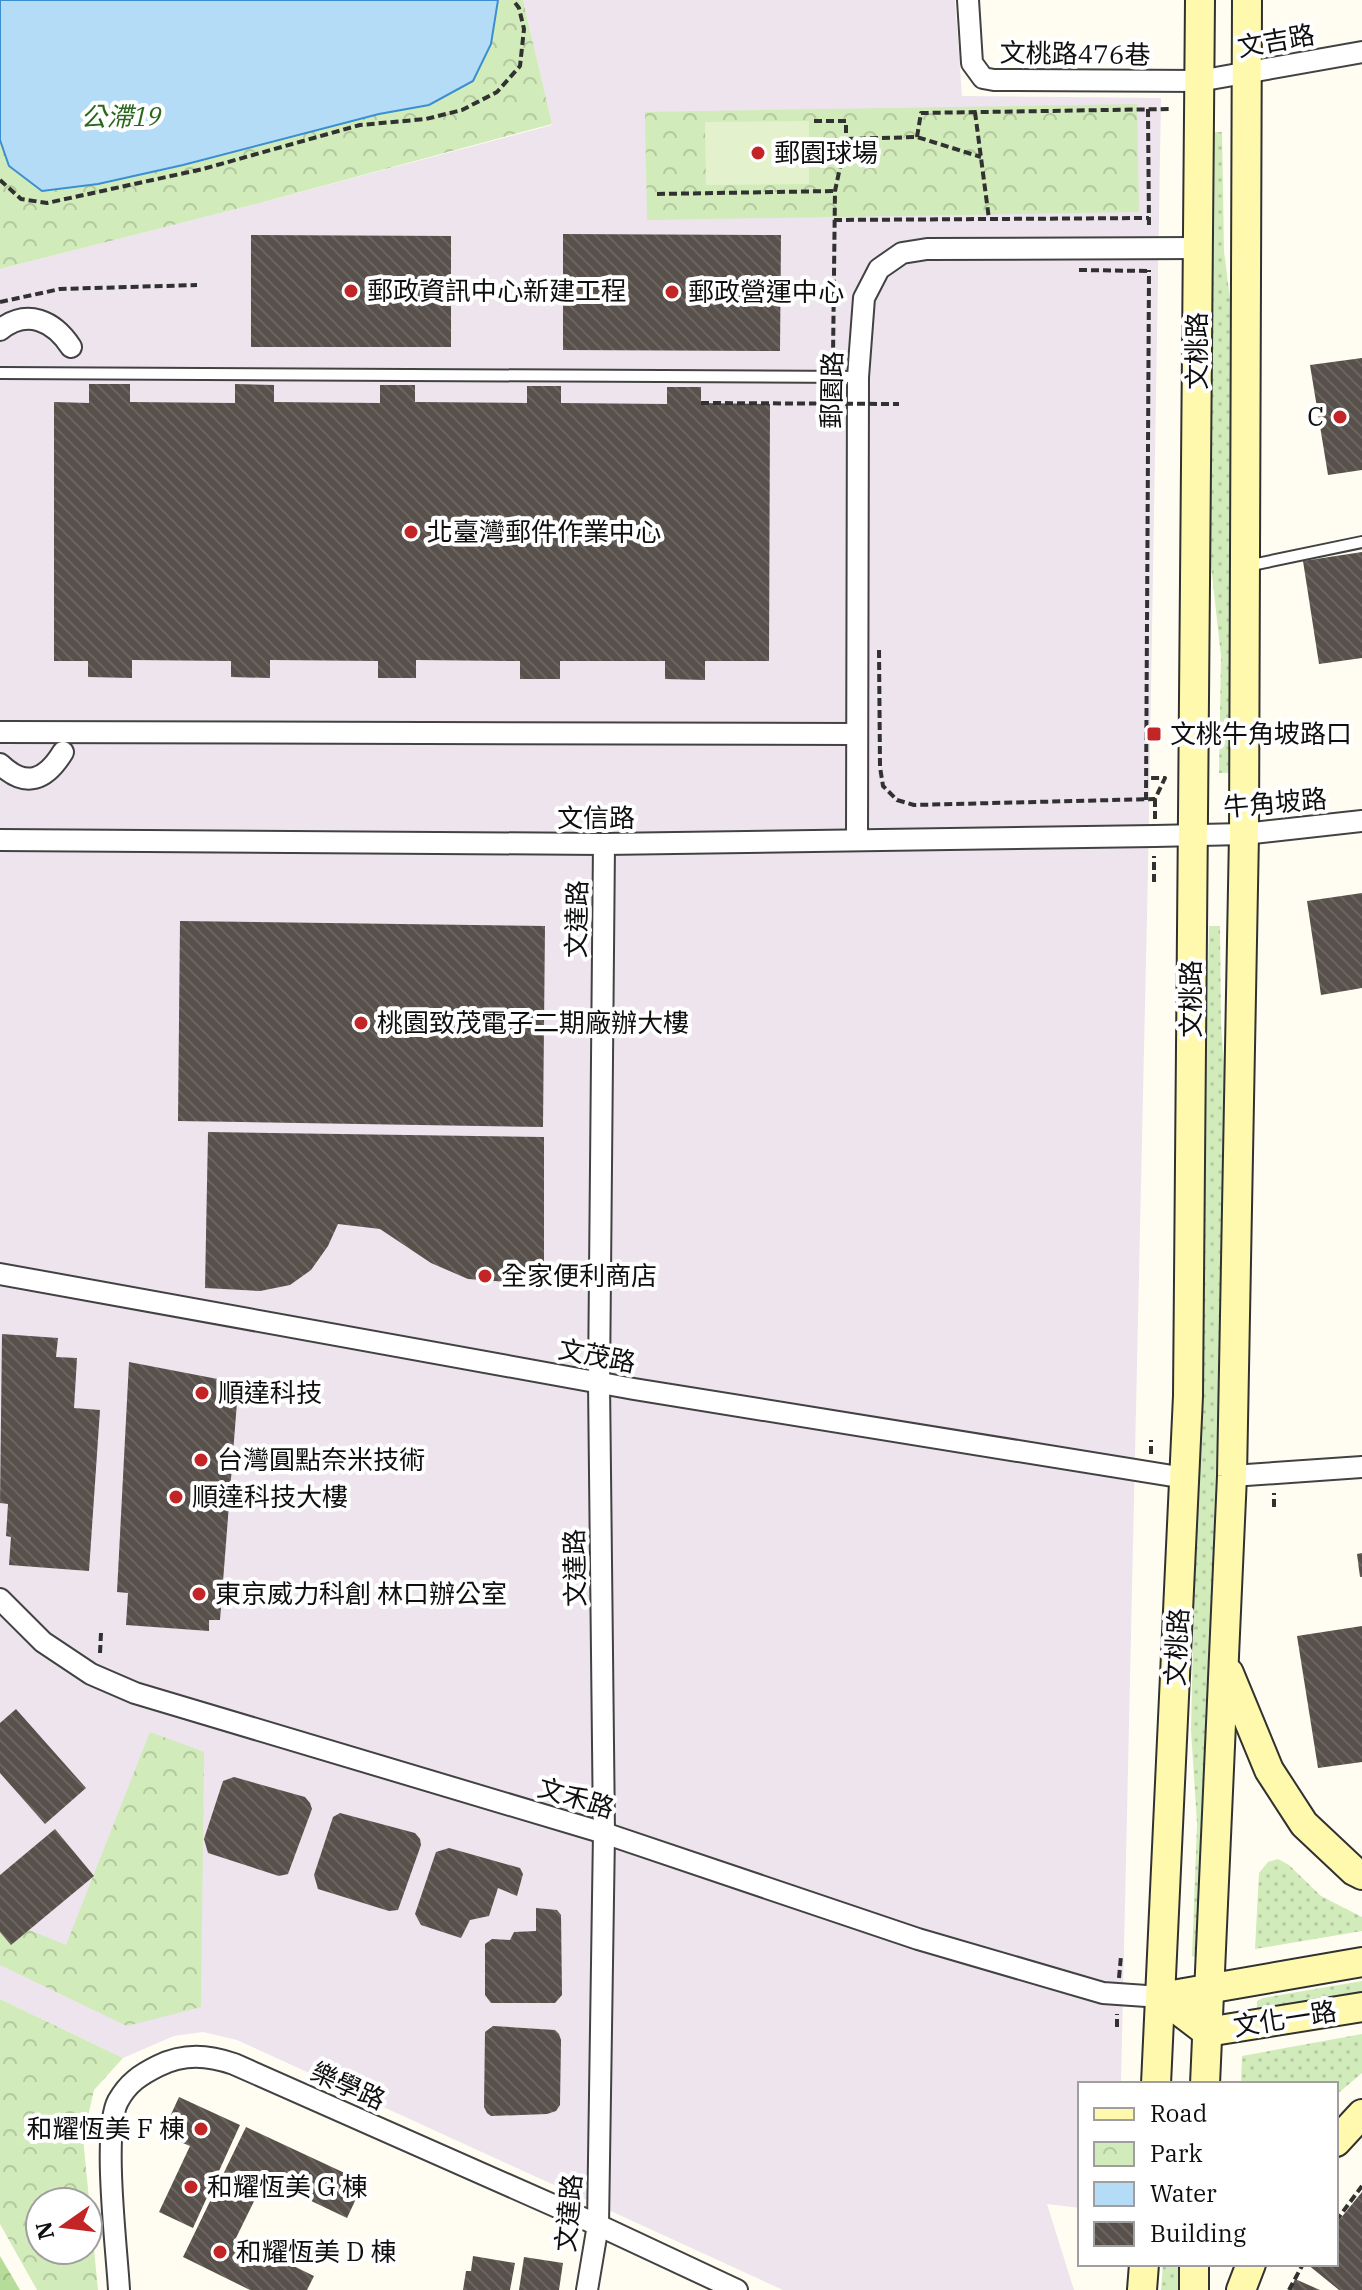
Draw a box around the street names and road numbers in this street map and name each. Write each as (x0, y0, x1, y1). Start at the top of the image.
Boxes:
street label: 文吉路 (1234, 16, 1317, 64)
street label: 文桃路476巷 (999, 35, 1151, 71)
street label: 文桃路 (1179, 312, 1213, 390)
street label: 郵園路 (813, 351, 849, 429)
street label: 牛角坡路 (1222, 781, 1328, 823)
street label: 文信路 (557, 800, 635, 834)
street label: 文達路 (558, 880, 594, 958)
street label: 文桃路 (1173, 960, 1207, 1038)
street label: 文茂路 (556, 1331, 639, 1379)
street label: 文達路 (556, 1529, 592, 1607)
street label: 文桃路 (1157, 1607, 1195, 1687)
street label: 文禾路 (534, 1769, 619, 1825)
street label: 文化一路 (1231, 1993, 1339, 2043)
street label: 樂學路 (306, 2054, 391, 2116)
street label: 文達路 (548, 2173, 588, 2253)

